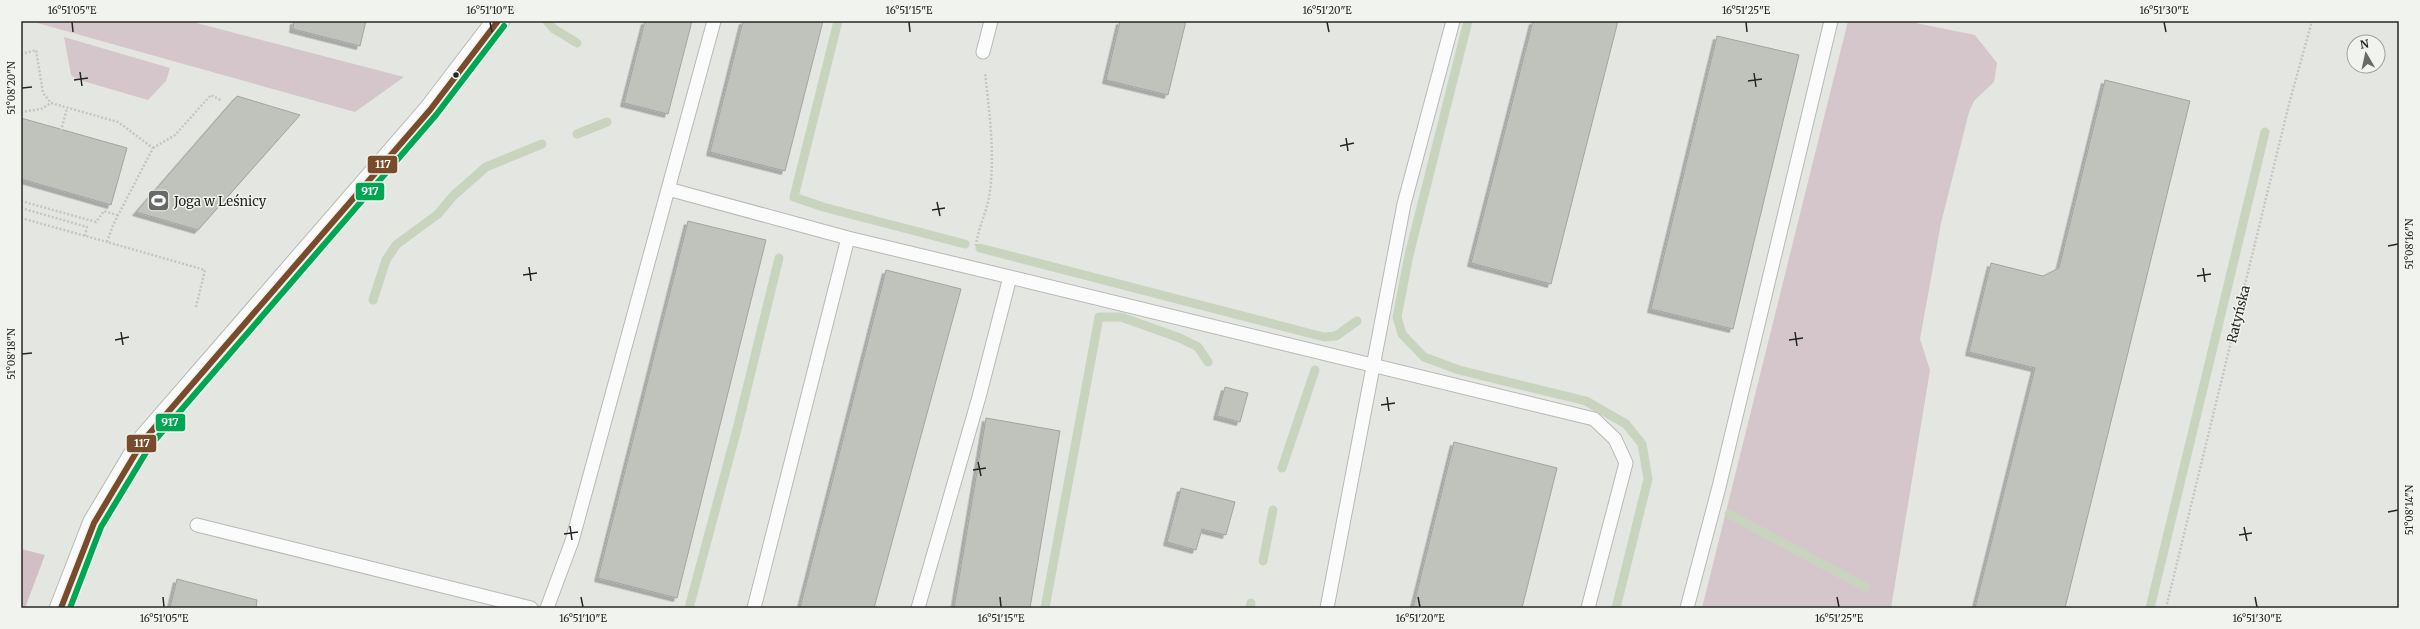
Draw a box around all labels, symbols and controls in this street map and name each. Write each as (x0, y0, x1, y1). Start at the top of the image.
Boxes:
text: 16°51'05"E (48, 4, 97, 17)
text: 16°51'10"E (466, 4, 514, 17)
text: 16°51'15"E (886, 4, 933, 17)
text: 16°51'20"E (1302, 4, 1352, 17)
text: 16°51'25"E (1722, 4, 1771, 17)
text: 16°51'30"E (2139, 4, 2189, 17)
north arrow (2346, 34, 2386, 74)
text: N (2359, 36, 2370, 52)
text: 51°08'20"N (5, 61, 18, 115)
unlabelled marker (451, 70, 461, 80)
line badge: 117 (367, 155, 398, 174)
text: 117 (375, 157, 391, 171)
line badge: 917 (355, 182, 385, 201)
text: 917 (361, 184, 379, 198)
sports icon: Joga w Leśnicy (145, 188, 171, 214)
place label: Joga w Leśnicy (173, 193, 267, 210)
text: 51°08'16"N (2403, 218, 2416, 269)
street label: Ratyńska (2223, 284, 2254, 345)
text: 51°08'18"N (5, 328, 18, 380)
line badge: 917 (155, 413, 186, 432)
text: 917 (161, 415, 179, 429)
line badge: 117 (126, 434, 157, 453)
text: 117 (134, 436, 150, 450)
text: 51°08'14"N (2403, 484, 2416, 535)
text: 16°51'05"E (140, 612, 189, 625)
text: 16°51'10"E (559, 612, 607, 625)
text: 16°51'15"E (978, 612, 1025, 625)
text: 16°51'20"E (1395, 612, 1445, 625)
text: 16°51'25"E (1815, 612, 1864, 625)
text: 16°51'30"E (2232, 612, 2282, 625)

